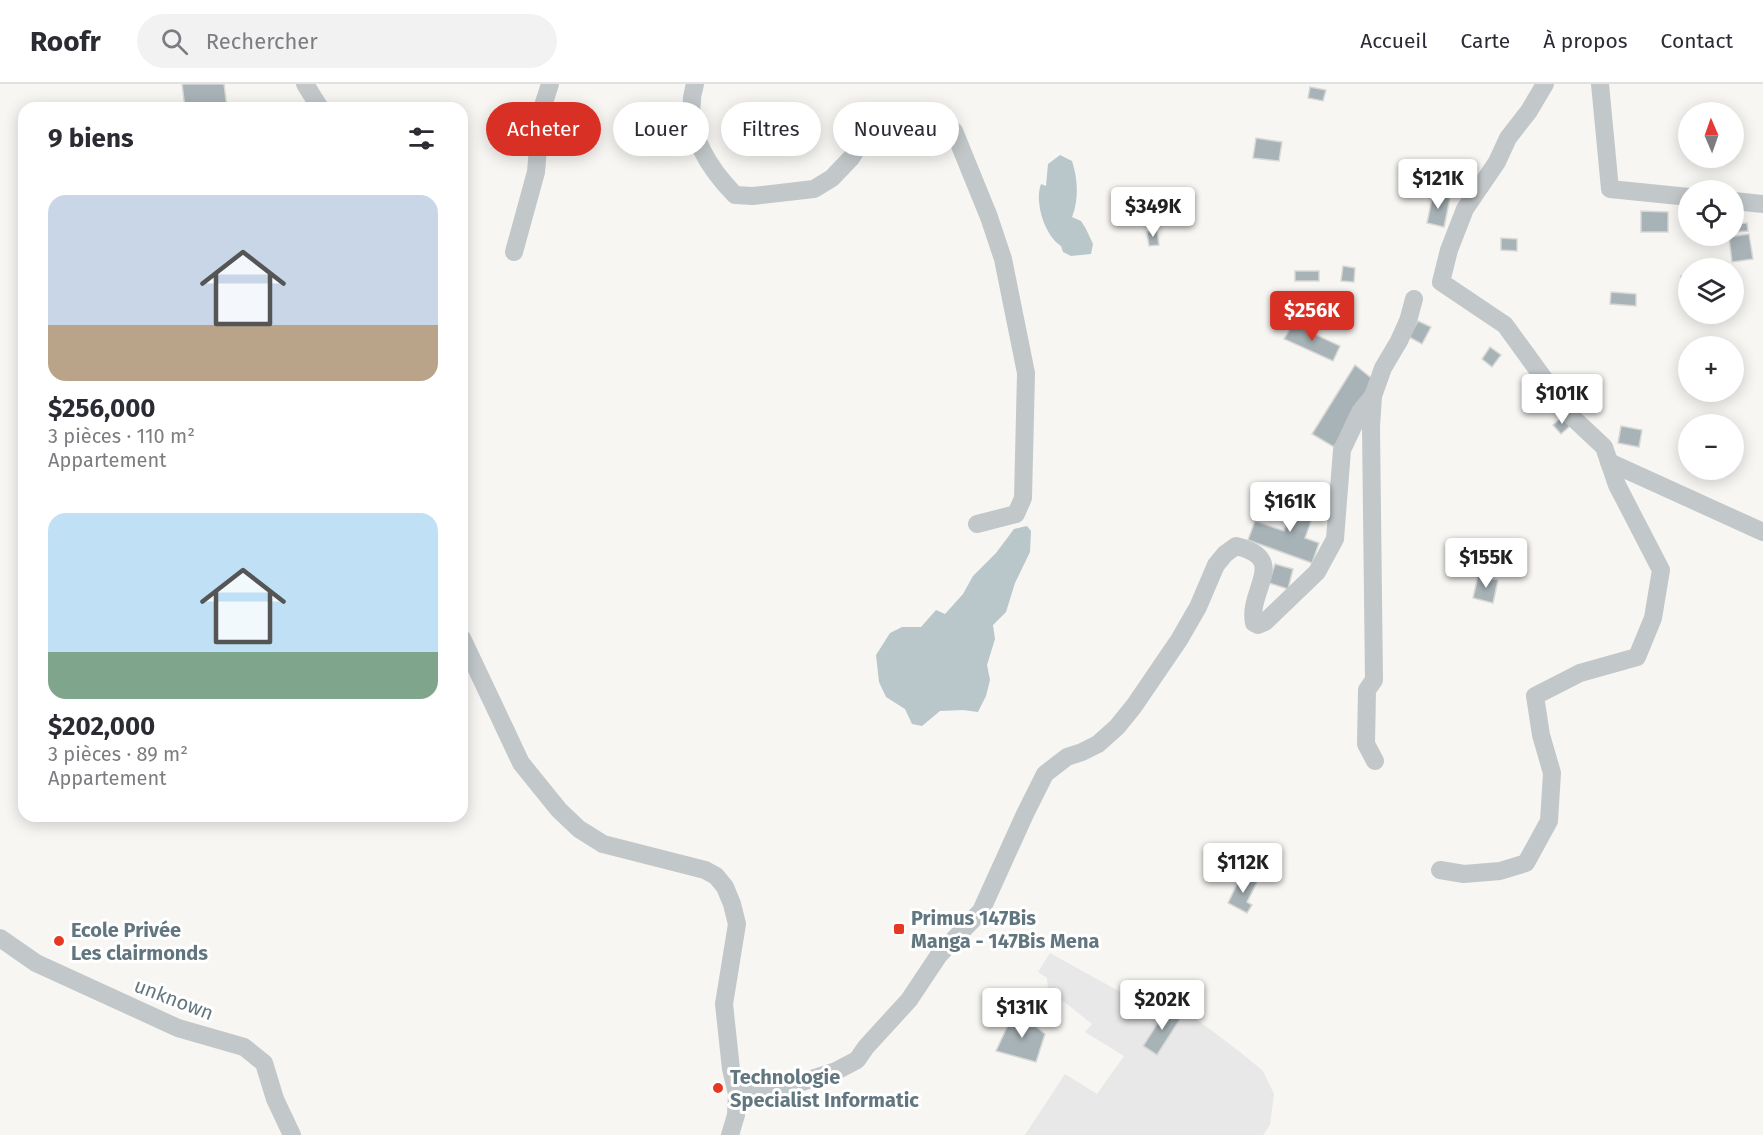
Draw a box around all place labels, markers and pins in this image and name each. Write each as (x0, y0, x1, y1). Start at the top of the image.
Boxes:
pin: $121K (1396, 159, 1480, 210)
pin: $349K (1111, 187, 1195, 238)
pin: $256K (1270, 291, 1354, 342)
pin: $101K (1520, 374, 1604, 425)
pin: $161K (1248, 482, 1332, 533)
pin: $155K (1444, 538, 1528, 589)
pin: $112K (1201, 843, 1285, 894)
place label: Primus 147Bis Manga - 147Bis Mena (911, 906, 1099, 953)
place label: Ecole Privée Les clairmonds (71, 918, 208, 965)
marker: Primus 147Bis Manga - 147Bis Mena (892, 922, 906, 936)
marker: Ecole Privée Les clairmonds (52, 934, 66, 948)
pin: $202K (1120, 980, 1204, 1031)
pin: $131K (980, 988, 1064, 1039)
place label: Technologie Specialist Informatic (730, 1065, 919, 1112)
marker: Technologie Specialist Informatic (711, 1081, 725, 1095)

